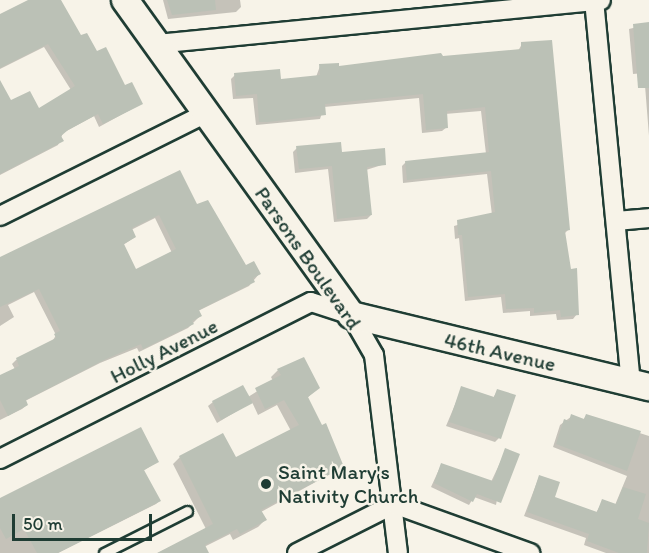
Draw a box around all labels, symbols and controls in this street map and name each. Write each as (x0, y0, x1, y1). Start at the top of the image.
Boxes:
street label: Parsons Boulevard (249, 182, 367, 334)
street label: Holly Avenue (106, 313, 222, 389)
street label: 46th Avenue (442, 327, 558, 377)
place label: Saint Mary's Nativity Church (278, 459, 419, 509)
marker: Saint Mary's Nativity Church (259, 477, 273, 491)
scale bar (15, 502, 154, 540)
text: 50 m (23, 513, 63, 535)

